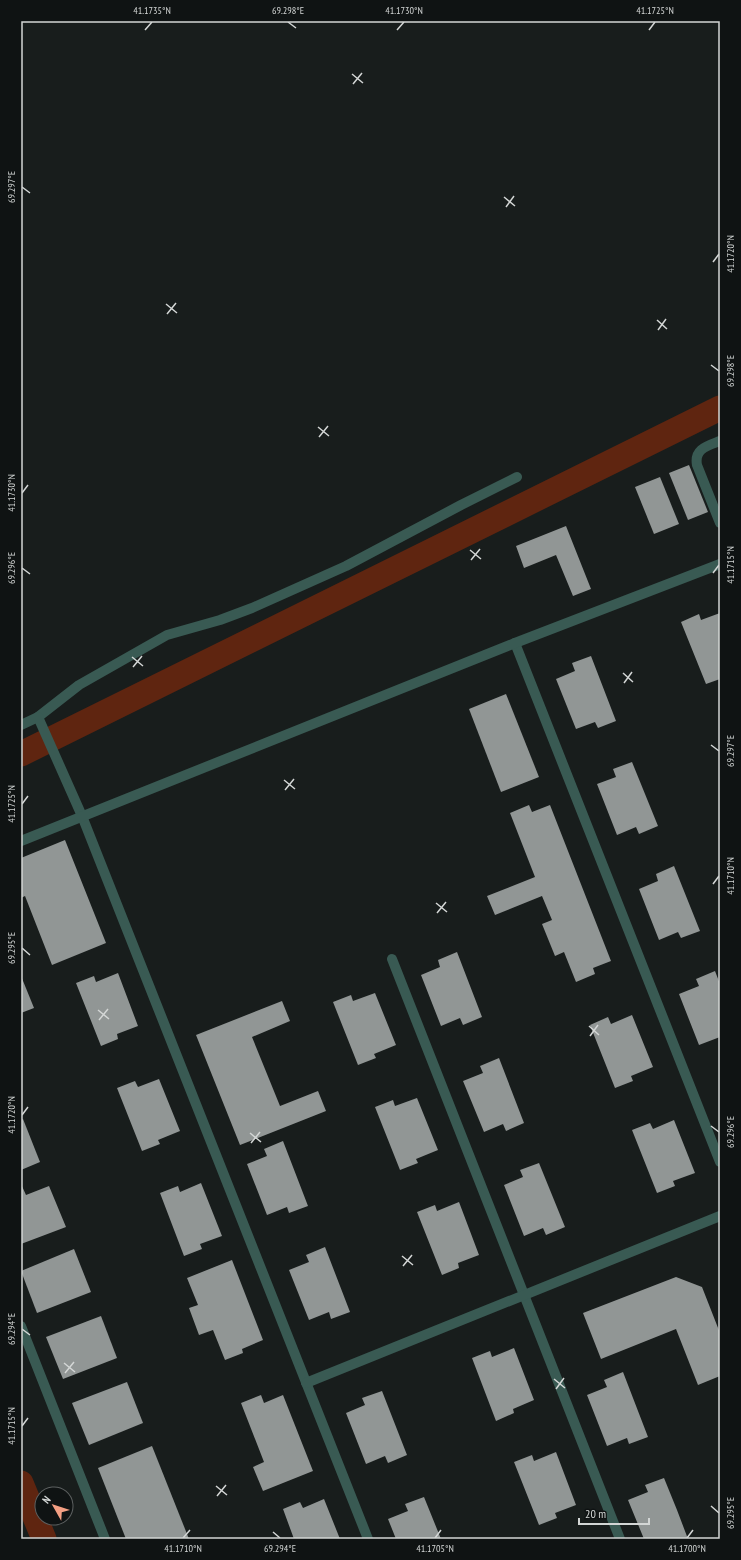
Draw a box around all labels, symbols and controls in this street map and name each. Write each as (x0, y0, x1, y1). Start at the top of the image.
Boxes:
text: 41.1735°N (133, 4, 171, 17)
text: 69.298°E (272, 4, 304, 17)
text: 41.1730°N (385, 4, 423, 17)
text: 41.1725°N (636, 4, 674, 17)
text: 69.297°E (5, 171, 18, 203)
text: 41.1720°N (724, 235, 737, 273)
text: 69.298°E (724, 355, 737, 387)
text: 41.1730°N (5, 474, 18, 512)
text: 41.1715°N (724, 546, 737, 584)
text: 69.296°E (5, 552, 18, 584)
text: 69.297°E (724, 735, 737, 767)
text: 41.1725°N (5, 785, 18, 823)
text: 41.1710°N (724, 857, 737, 895)
text: 69.295°E (5, 932, 18, 964)
text: 41.1720°N (5, 1096, 18, 1134)
text: 69.296°E (724, 1116, 737, 1148)
text: 69.294°E (5, 1313, 18, 1345)
text: 41.1715°N (5, 1407, 18, 1445)
north arrow (34, 1486, 74, 1526)
text: N (39, 1493, 54, 1506)
text: 69.295°E (724, 1497, 737, 1529)
scale bar (579, 1500, 649, 1526)
text: 20 m (585, 1506, 606, 1521)
text: 41.1710°N (164, 1542, 202, 1555)
text: 69.294°E (264, 1542, 296, 1555)
text: 41.1705°N (416, 1542, 454, 1555)
text: 41.1700°N (668, 1542, 706, 1555)

